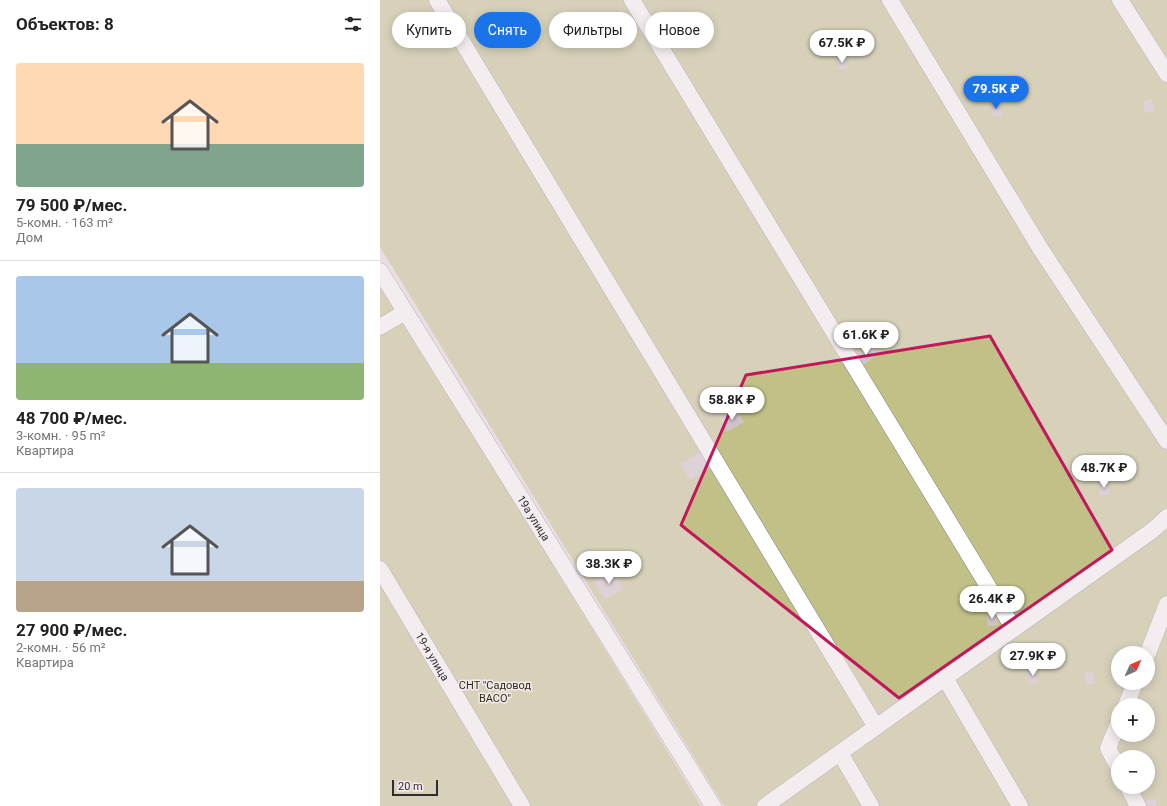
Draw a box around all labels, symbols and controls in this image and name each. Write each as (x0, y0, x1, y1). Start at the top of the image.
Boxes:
chip: Купить (392, 12, 466, 48)
chip: Снять (474, 12, 541, 48)
chip: Фильтры (549, 12, 637, 48)
chip: Новое (645, 12, 714, 48)
icon: filters (342, 13, 364, 35)
text: Объектов: 8 (16, 14, 114, 34)
pin: 67.5K ₽ (805, 30, 879, 64)
text: 67.5K ₽ (819, 35, 865, 50)
pin: 79.5K ₽ (959, 76, 1033, 110)
text: 79.5K ₽ (973, 81, 1019, 96)
icon: home (154, 89, 226, 161)
text: 79 500 ₽/мес. (16, 195, 127, 215)
text: 5-комн. · 163 m² (16, 215, 113, 230)
text: Дом (16, 230, 43, 245)
icon: home (154, 302, 226, 374)
pin: 61.6K ₽ (829, 322, 903, 356)
text: 61.6K ₽ (843, 327, 889, 342)
pin: 58.8K ₽ (695, 387, 769, 421)
text: 58.8K ₽ (709, 392, 755, 407)
text: 48 700 ₽/мес. (16, 408, 127, 428)
text: 3-комн. · 95 m² (16, 428, 106, 443)
text: Квартира (16, 443, 74, 458)
pin: 48.7K ₽ (1067, 455, 1141, 489)
text: 48.7K ₽ (1081, 460, 1127, 475)
street label: 19а улица (514, 493, 552, 544)
icon: home (154, 514, 226, 586)
pin: 38.3K ₽ (572, 551, 646, 585)
text: 38.3K ₽ (586, 556, 632, 571)
pin: 26.4K ₽ (955, 586, 1029, 620)
text: 26.4K ₽ (969, 591, 1015, 606)
text: 27 900 ₽/мес. (16, 620, 127, 640)
street label: 19-я улица (412, 630, 452, 683)
text: 2-комн. · 56 m² (16, 640, 106, 655)
pin: 27.9K ₽ (996, 643, 1070, 677)
north arrow (1111, 646, 1155, 690)
map controls (1111, 646, 1155, 794)
text: 27.9K ₽ (1010, 648, 1056, 663)
text: Квартира (16, 655, 74, 670)
park label: СНТ "Садовод ВАСО" (459, 679, 532, 705)
button: + (1111, 698, 1155, 742)
button: − (1111, 750, 1155, 794)
scale bar (392, 778, 438, 797)
text: 20 m (398, 780, 423, 793)

